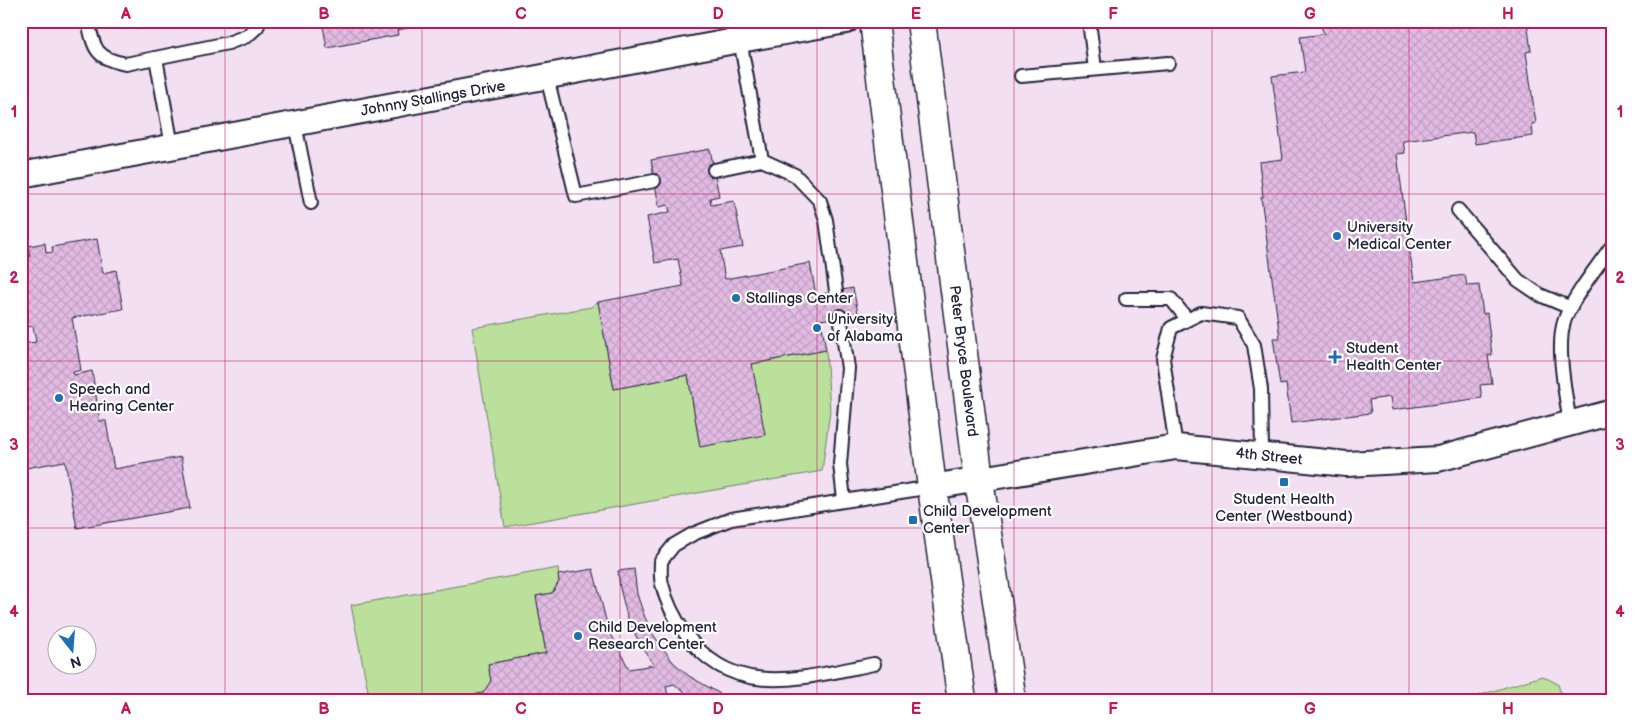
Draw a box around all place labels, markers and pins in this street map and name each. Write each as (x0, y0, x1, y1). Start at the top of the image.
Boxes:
place label: University Medical Center (1347, 218, 1452, 254)
marker: University Medical Center (1331, 230, 1343, 242)
place label: Stallings Center (746, 289, 854, 308)
marker: Stallings Center (730, 292, 742, 304)
place label: University of Alabama (827, 310, 903, 346)
marker: University of Alabama (811, 322, 823, 334)
place label: Student Health Center (1346, 339, 1442, 375)
marker: Student Health Center (1328, 350, 1342, 364)
place label: Speech and Hearing Center (69, 380, 175, 416)
marker: Speech and Hearing Center (53, 392, 65, 404)
marker: Student Health Center (Westbound) (1278, 476, 1290, 488)
place label: Student Health Center (Westbound) (1215, 490, 1353, 526)
place label: Child Development Center (923, 502, 1052, 538)
marker: Child Development Center (907, 514, 919, 526)
place label: Child Development Research Center (588, 618, 717, 654)
marker: Child Development Research Center (572, 630, 584, 642)

